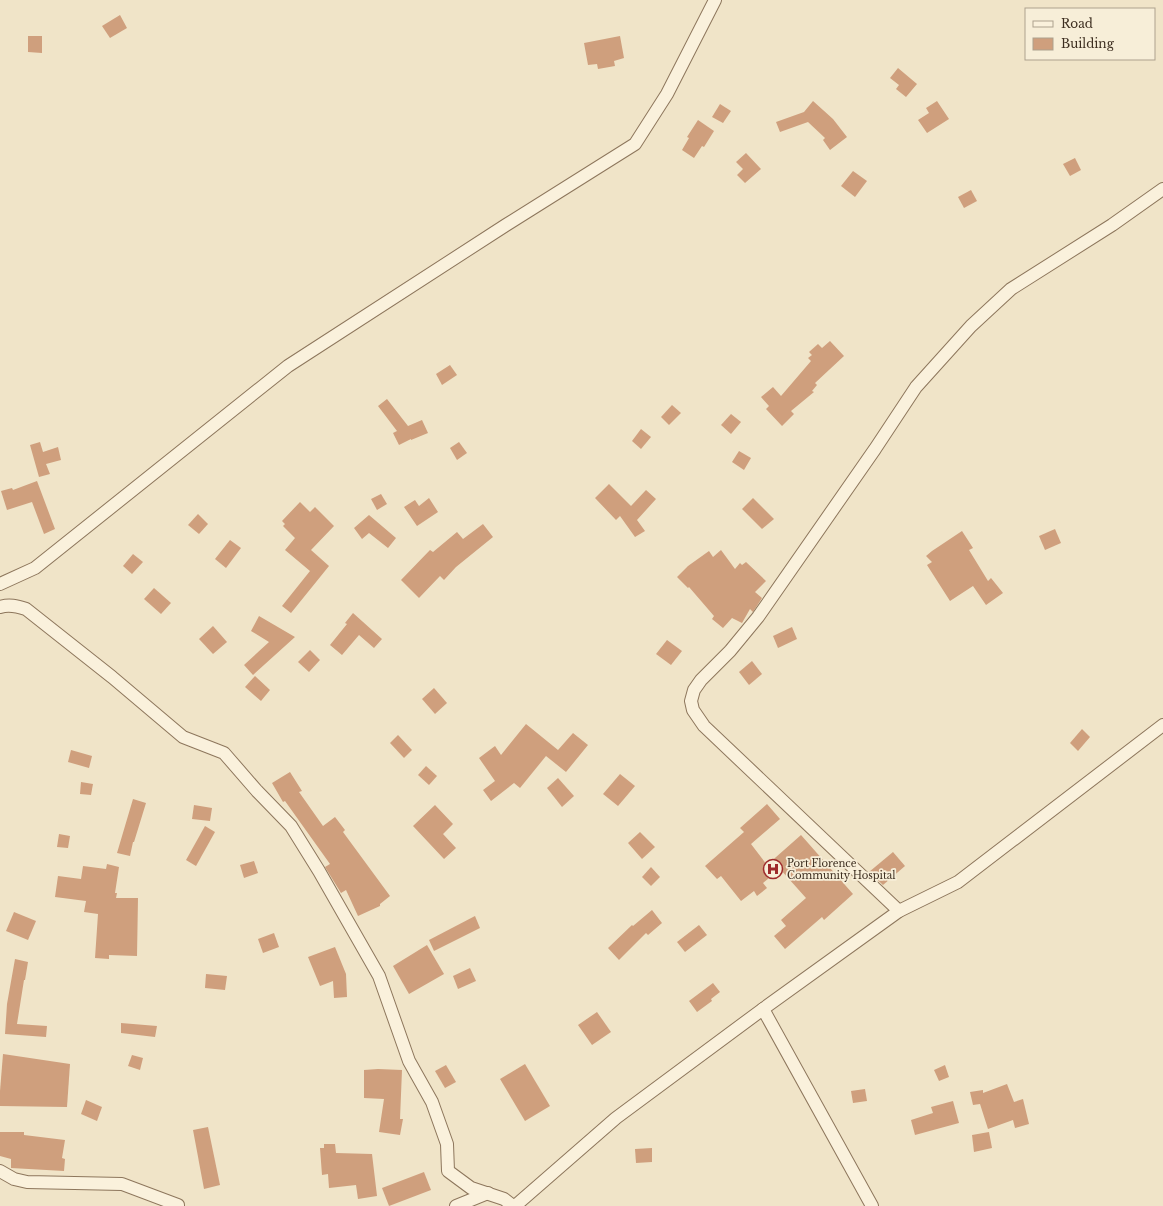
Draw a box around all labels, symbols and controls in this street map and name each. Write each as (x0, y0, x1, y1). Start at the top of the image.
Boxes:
legend (1025, 8, 1155, 60)
text: Road (1061, 16, 1093, 31)
text: Building (1061, 36, 1115, 51)
place label: Port Florence Community Hospital (787, 857, 896, 882)
hospital icon: Port Florence Community Hospital (762, 858, 784, 880)

